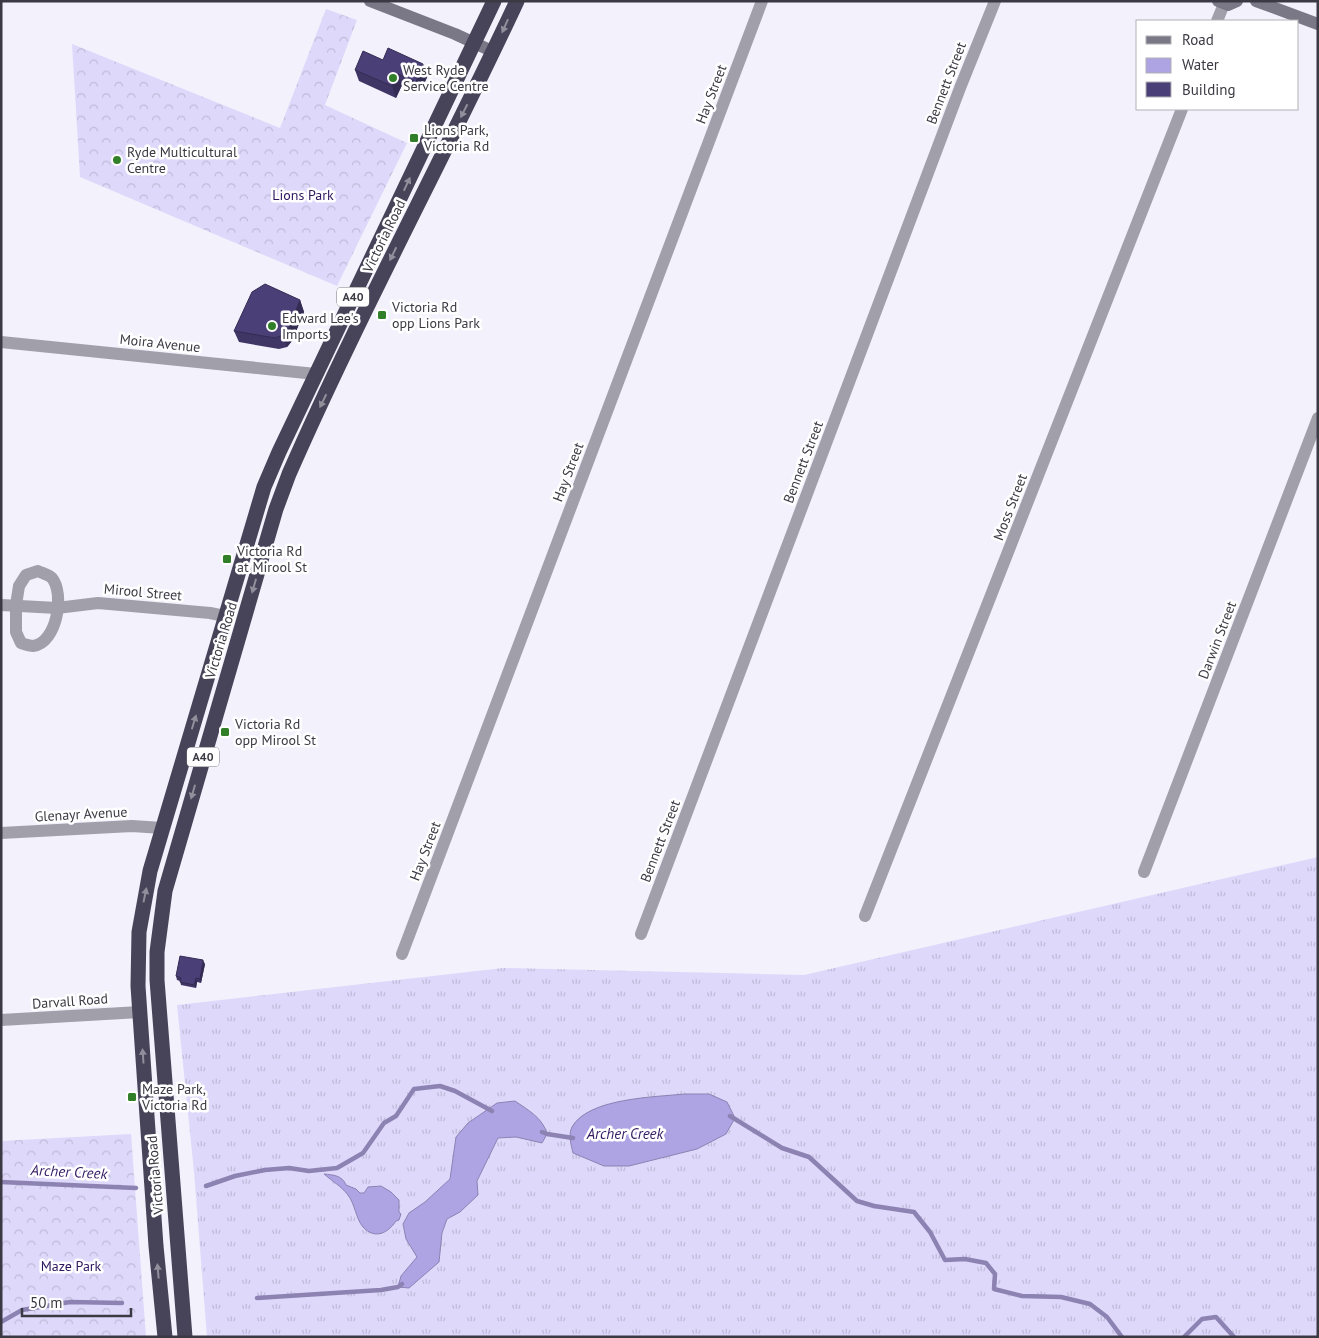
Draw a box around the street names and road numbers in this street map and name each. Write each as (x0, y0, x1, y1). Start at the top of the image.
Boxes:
street label: Bennett Street (922, 39, 970, 127)
street label: Hay Street (692, 62, 731, 126)
street label: Victoria Road (358, 197, 409, 276)
road number: A40 (337, 288, 369, 306)
street label: Moira Avenue (119, 330, 201, 356)
street label: Bennett Street (779, 418, 827, 506)
street label: Hay Street (549, 440, 588, 504)
street label: Moss Street (989, 471, 1031, 543)
street label: Mirool Street (103, 580, 183, 604)
street label: Darwin Street (1194, 598, 1240, 682)
street label: Victoria Road (201, 600, 241, 681)
road number: A40 (187, 748, 219, 766)
street label: Bennett Street (636, 797, 684, 885)
street label: Glenayr Avenue (34, 803, 128, 825)
street label: Hay Street (406, 819, 445, 883)
street label: Darvall Road (31, 989, 109, 1013)
street label: Victoria Road (143, 1135, 167, 1216)

